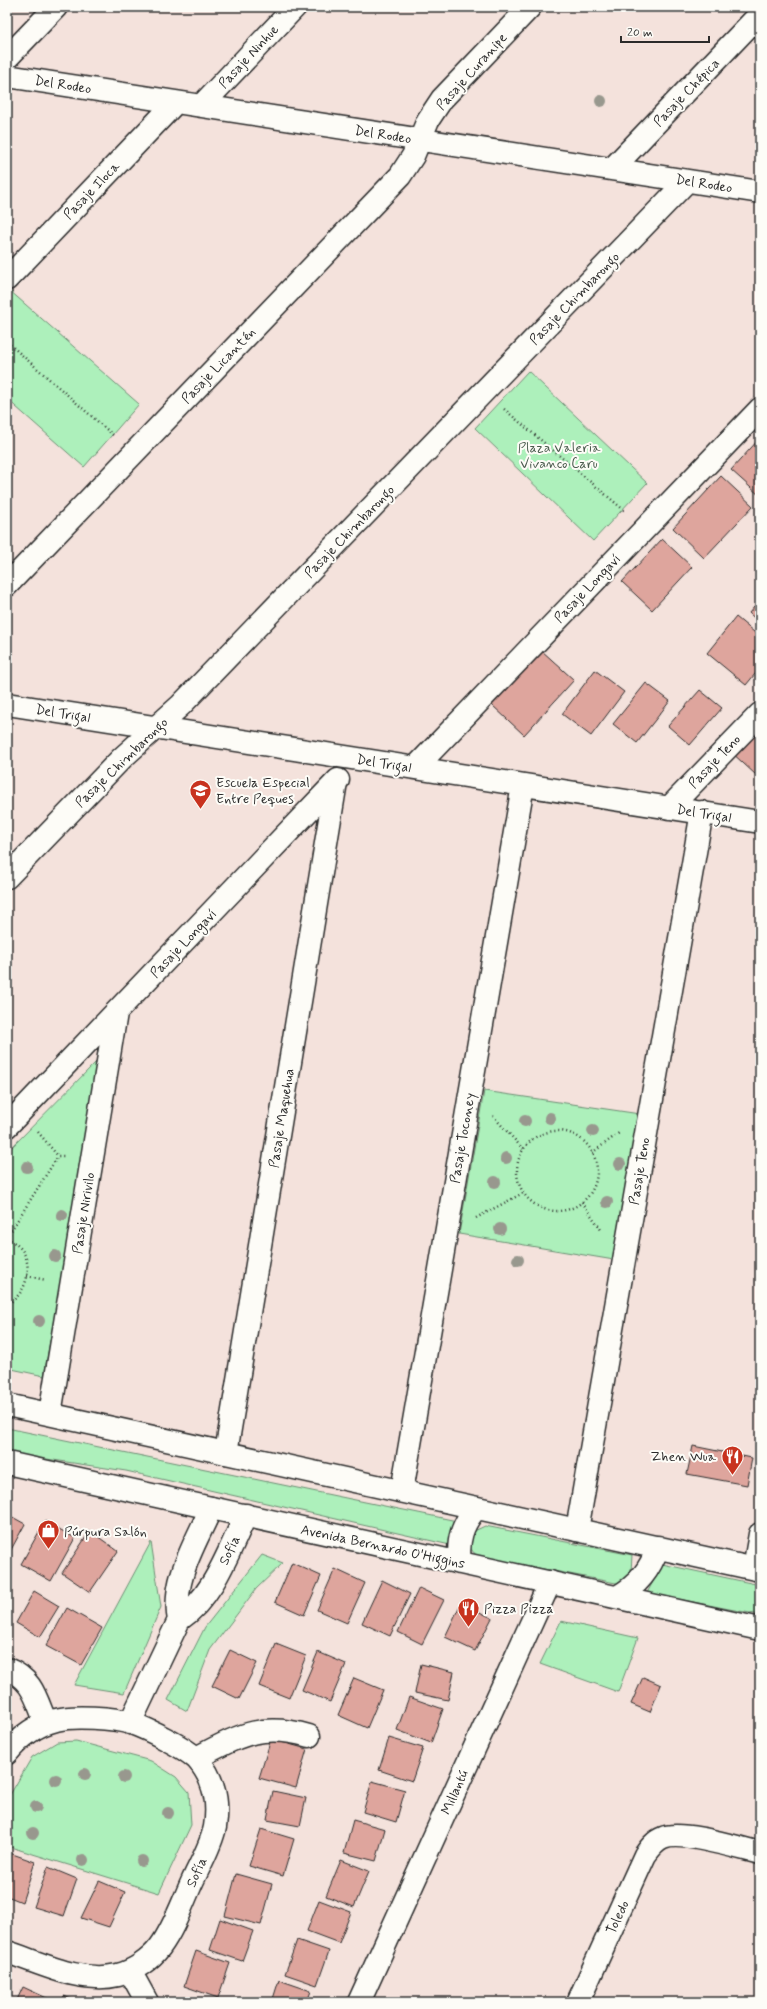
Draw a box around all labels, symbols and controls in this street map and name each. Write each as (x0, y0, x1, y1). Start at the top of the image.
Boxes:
scale bar (621, 18, 709, 44)
street label: Pasaje Ninhue (215, 21, 283, 92)
text: 20 m (627, 25, 653, 41)
street label: Pasaje Curanipe (432, 29, 511, 114)
street label: Pasaje Chépica (650, 55, 724, 131)
street label: Del Rodeo (33, 72, 93, 98)
street label: Del Rodeo (353, 122, 413, 148)
street label: Pasaje Iloca (60, 157, 124, 224)
street label: Del Rodeo (674, 171, 734, 197)
street label: Pasaje Chimbarongo (526, 248, 625, 350)
street label: Pasaje Licantén (178, 324, 260, 408)
park label: Plaza Valeria Vivanco Caru (518, 439, 601, 473)
street label: Pasaje Chimbarongo (301, 481, 400, 583)
street label: Pasaje Longaví (550, 550, 626, 628)
street label: Del Trigal (34, 701, 92, 729)
street label: Pasaje Chimbarongo (71, 714, 173, 813)
street label: Pasaje Teno (685, 731, 745, 792)
street label: Del Trigal (355, 751, 413, 779)
place label: Escuela Especial Entre Peques (216, 774, 310, 808)
school or university icon: Escuela Especial Entre Peques (188, 777, 214, 810)
street label: Del Trigal (675, 801, 733, 829)
street label: Pasaje Longaví (146, 905, 222, 983)
street label: Pasaje Maquehua (265, 1067, 299, 1169)
street label: Pasaje Toconey (446, 1092, 480, 1185)
street label: Pasaje Teno (625, 1136, 655, 1206)
street label: Pasaje Nirivilo (69, 1171, 99, 1255)
restaurant icon: Zhen Wua (719, 1443, 745, 1476)
place label: Zhen Wua (651, 1448, 717, 1466)
shop icon: Púrpura Salón (35, 1518, 61, 1551)
street label: Avenida Bernardo O'Higgins (299, 1521, 467, 1575)
place label: Púrpura Salón (64, 1523, 147, 1541)
street label: Sofía (215, 1533, 245, 1568)
restaurant icon: Pizza Pizza (455, 1595, 481, 1628)
place label: Pizza Pizza (484, 1600, 553, 1618)
street label: Millantú (437, 1767, 473, 1818)
street label: Sofía (182, 1855, 211, 1890)
street label: Toledo (602, 1898, 634, 1937)

